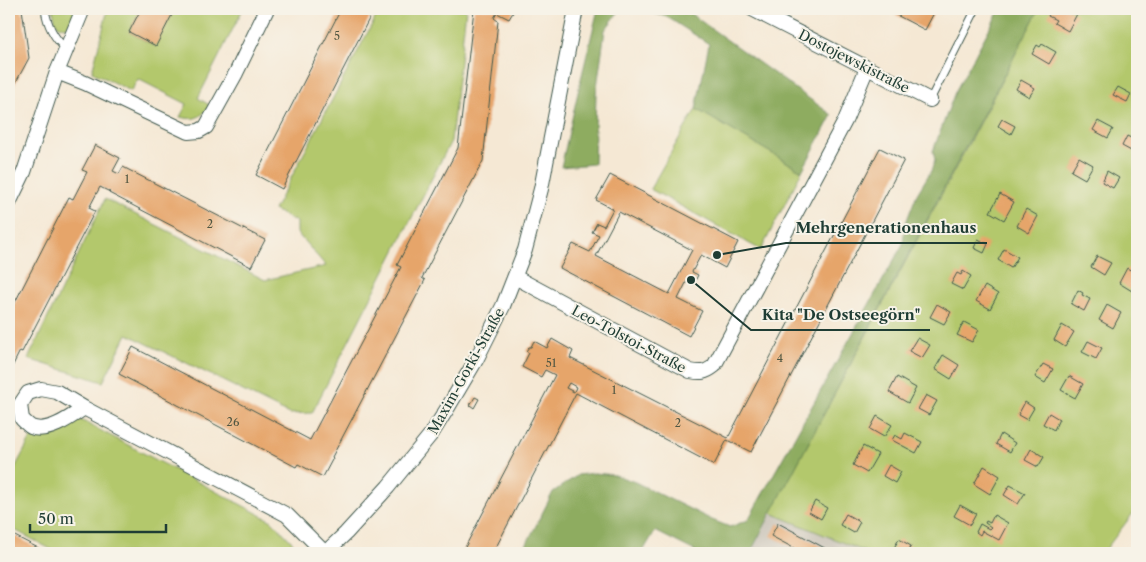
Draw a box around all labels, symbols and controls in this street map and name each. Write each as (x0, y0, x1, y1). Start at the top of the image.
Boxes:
street label: Dostojewskistraße (795, 25, 913, 97)
house number: 5 (334, 29, 340, 43)
house number: 1 (125, 172, 130, 186)
callout: Mehrgenerationenhaus (786, 213, 987, 243)
house number: 2 (207, 217, 213, 231)
text: Mehrgenerationenhaus (795, 218, 977, 237)
callout: Kita "De Ostseegörn" (751, 300, 930, 330)
street label: Leo-Tolstoi-Straße (569, 301, 689, 377)
street label: Maxim-Gorki-Straße (424, 304, 508, 437)
text: Kita "De Ostseegörn" (762, 305, 920, 324)
house number: 4 (777, 351, 783, 365)
house number: 51 (546, 356, 557, 370)
house number: 1 (612, 383, 617, 397)
house number: 26 (227, 415, 240, 429)
house number: 2 (675, 416, 681, 430)
scale bar (30, 502, 166, 534)
text: 50 m (38, 509, 74, 528)

